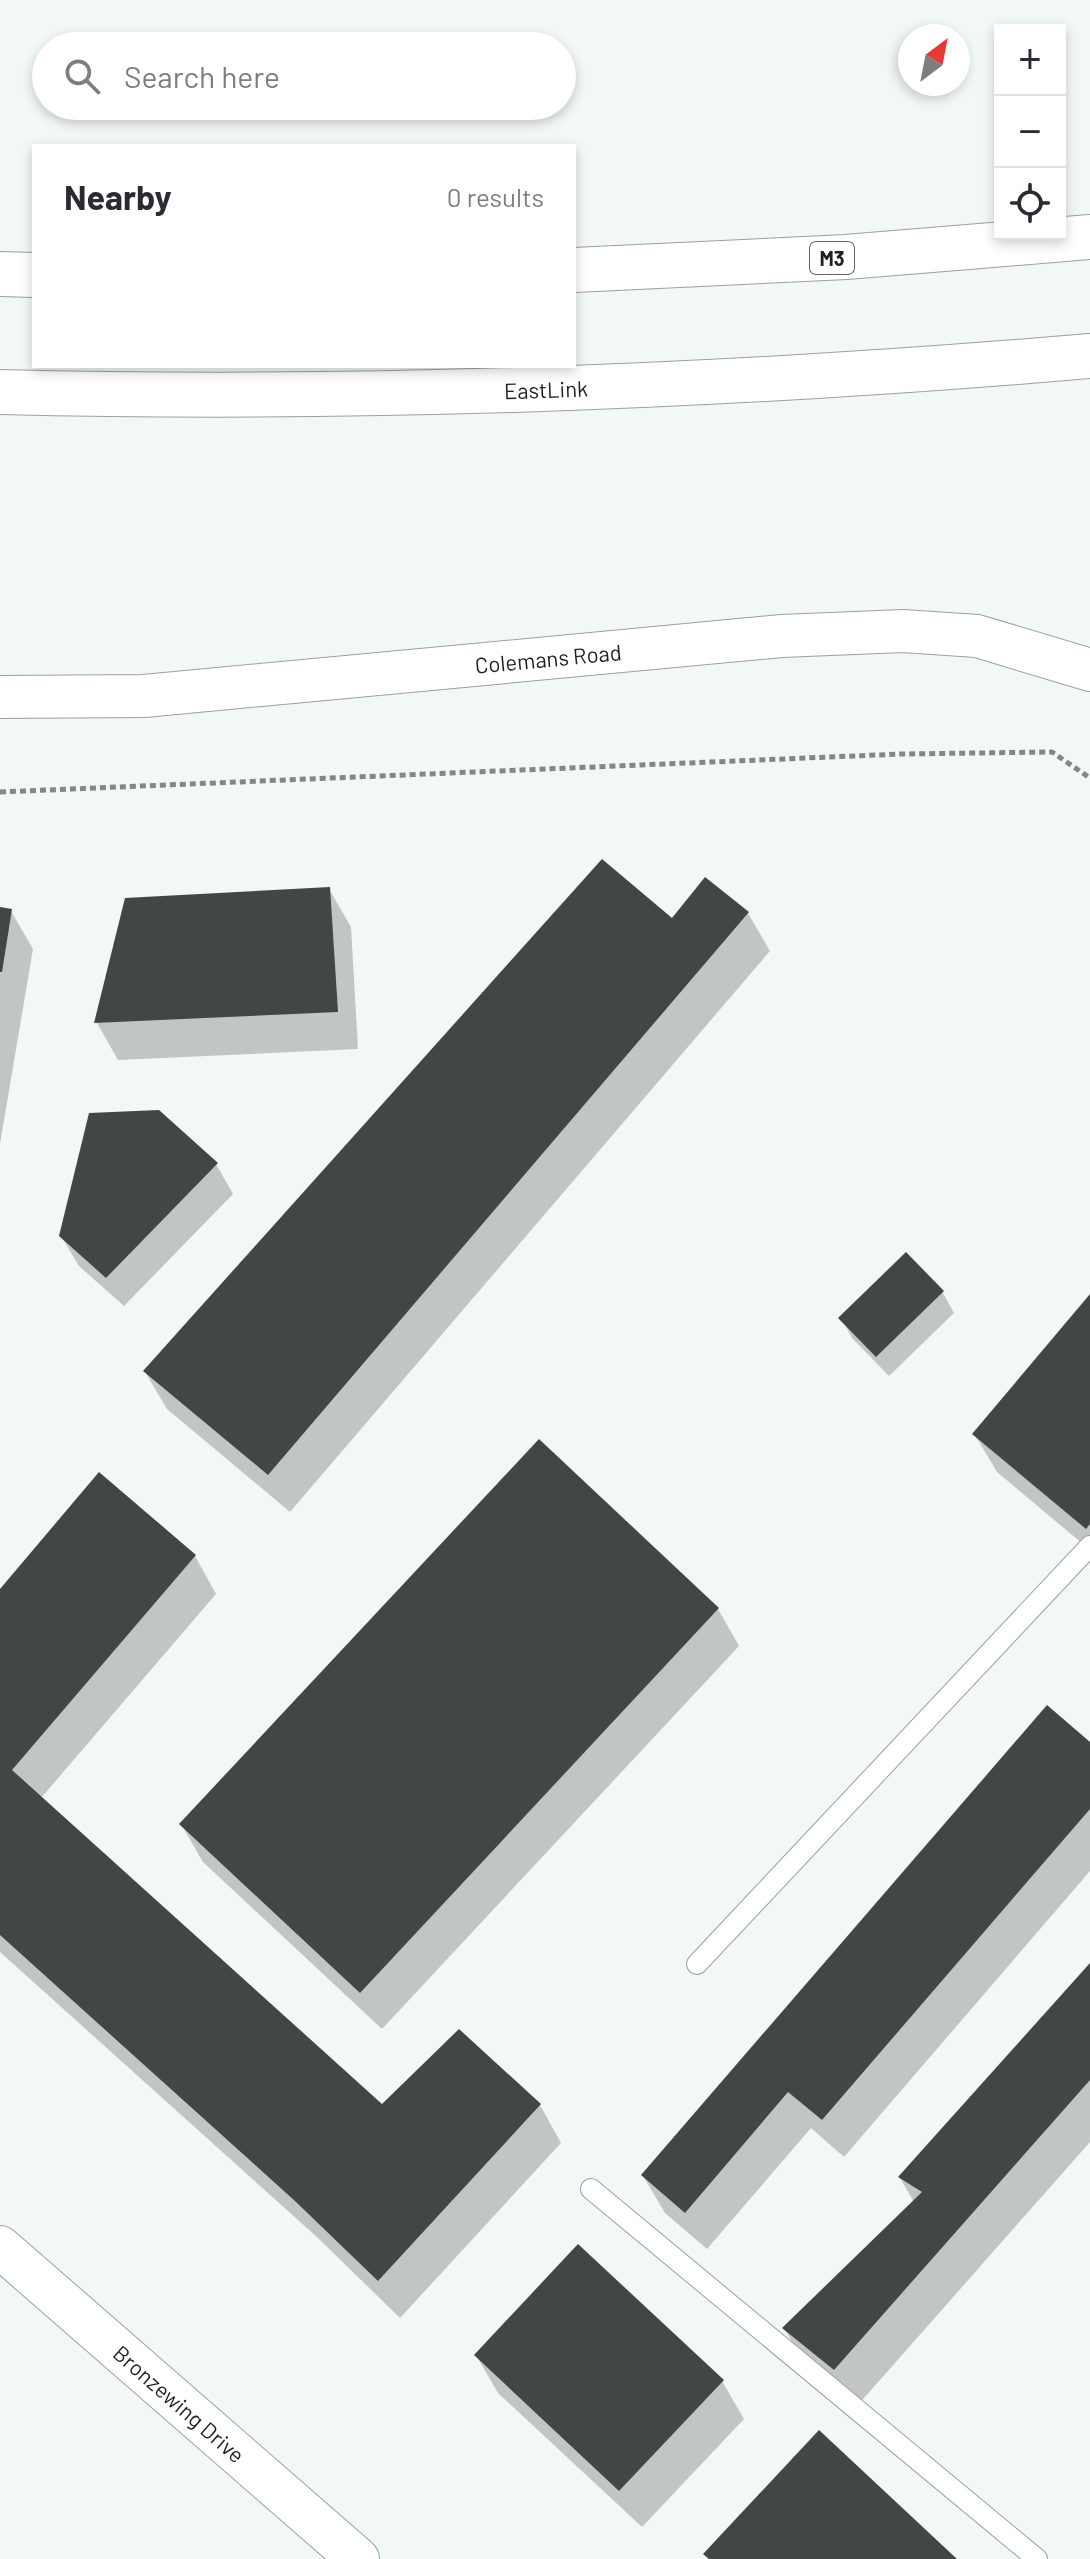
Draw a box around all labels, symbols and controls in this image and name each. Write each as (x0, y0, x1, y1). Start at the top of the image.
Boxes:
north arrow (898, 24, 970, 96)
map controls (994, 24, 1066, 240)
button: + (994, 24, 1066, 96)
search box (32, 32, 576, 120)
icon: search (60, 54, 104, 98)
text: Search here (124, 58, 280, 94)
button: − (994, 96, 1066, 168)
button: locate (994, 168, 1066, 240)
text: Nearby (64, 176, 172, 217)
text: 0 results (447, 181, 544, 212)
road number: M3 (810, 242, 854, 274)
street label: EastLink (503, 374, 588, 403)
street label: Colemans Road (474, 638, 623, 678)
street label: Bronzewing Drive (109, 2339, 250, 2468)

